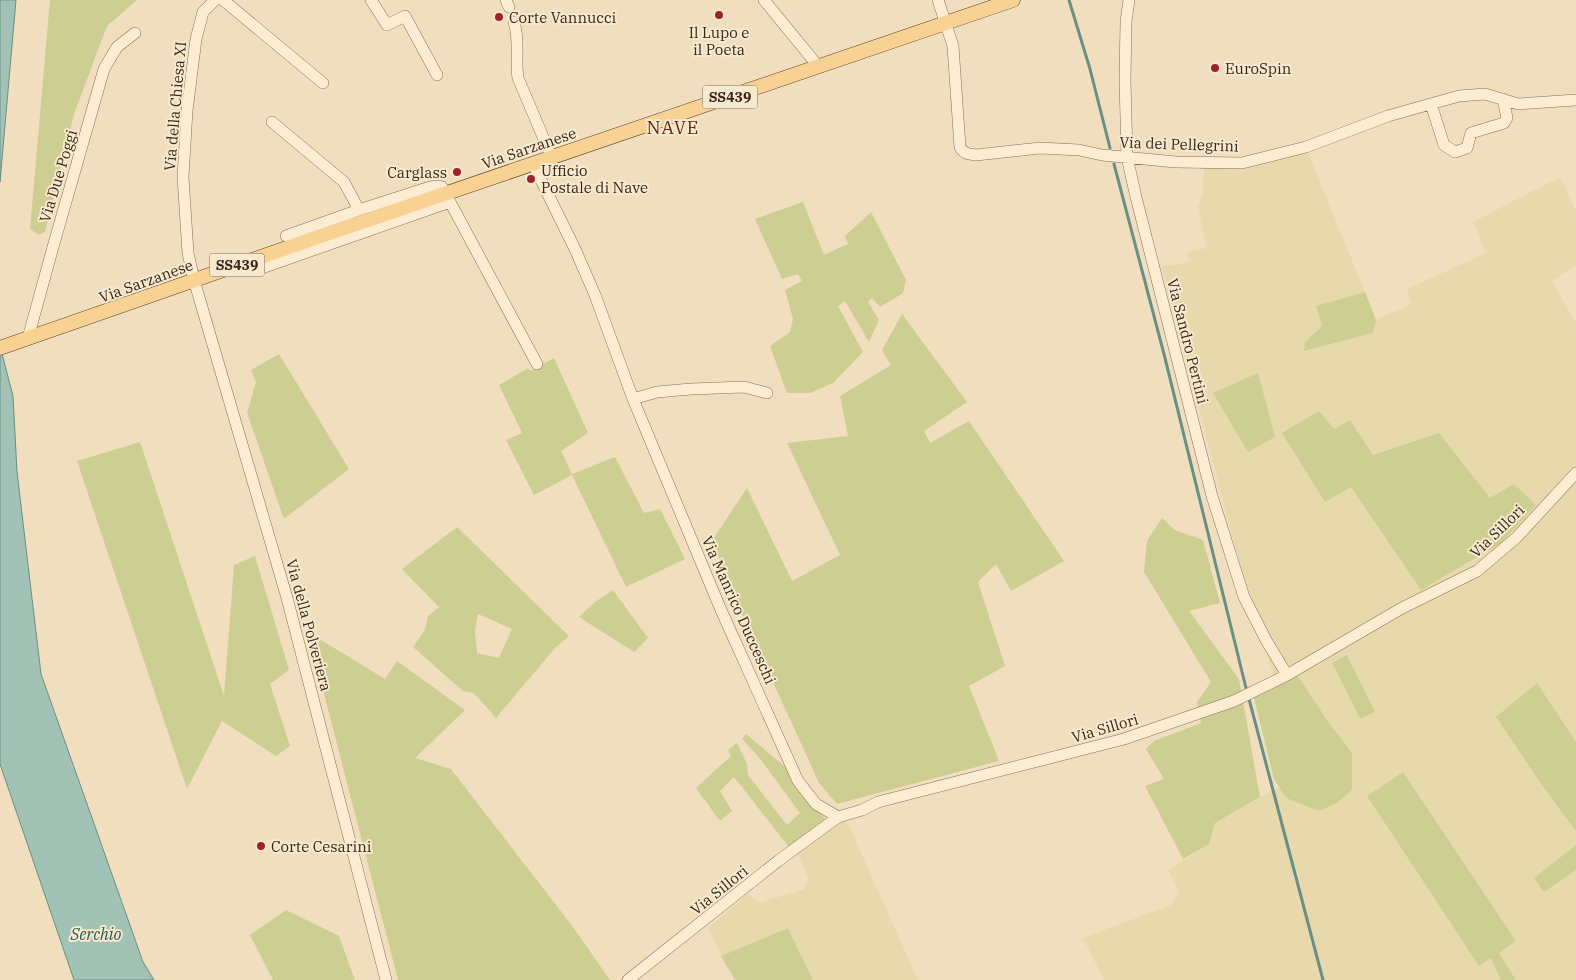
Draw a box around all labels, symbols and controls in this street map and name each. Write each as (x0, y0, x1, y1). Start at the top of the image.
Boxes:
place label: Corte Vannucci (509, 8, 617, 27)
marker: Il Lupo e il Poeta (713, 9, 725, 21)
marker: Corte Vannucci (493, 11, 505, 23)
place label: Il Lupo e il Poeta (689, 23, 749, 59)
street label: Via della Chiesa XI (160, 40, 190, 172)
place label: EuroSpin (1225, 59, 1292, 78)
marker: EuroSpin (1209, 62, 1221, 74)
road number: SS439 (702, 85, 758, 108)
district label: NAVE (647, 116, 699, 139)
street label: Via Sarzanese (479, 123, 579, 173)
street label: Via Due Poggi (35, 127, 81, 225)
street label: Via dei Pellegrini (1119, 132, 1239, 156)
place label: Ufficio Postale di Nave (541, 161, 648, 197)
place label: Carglass (387, 163, 447, 182)
marker: Carglass (451, 166, 463, 178)
marker: Ufficio Postale di Nave (525, 173, 537, 185)
road number: SS439 (210, 254, 264, 276)
street label: Via Sarzanese (96, 255, 196, 307)
street label: Via Sandro Pertini (1163, 276, 1213, 406)
street label: Via Sillori (1466, 500, 1528, 562)
street label: Via Manrico Ducceschi (698, 533, 780, 687)
street label: Via della Polveriera (282, 557, 336, 693)
street label: Via Sillori (1069, 709, 1141, 747)
place label: Corte Cesarini (271, 837, 372, 856)
marker: Corte Cesarini (255, 840, 267, 852)
street label: Via Sillori (686, 861, 752, 919)
water label: Serchio (69, 924, 122, 944)

